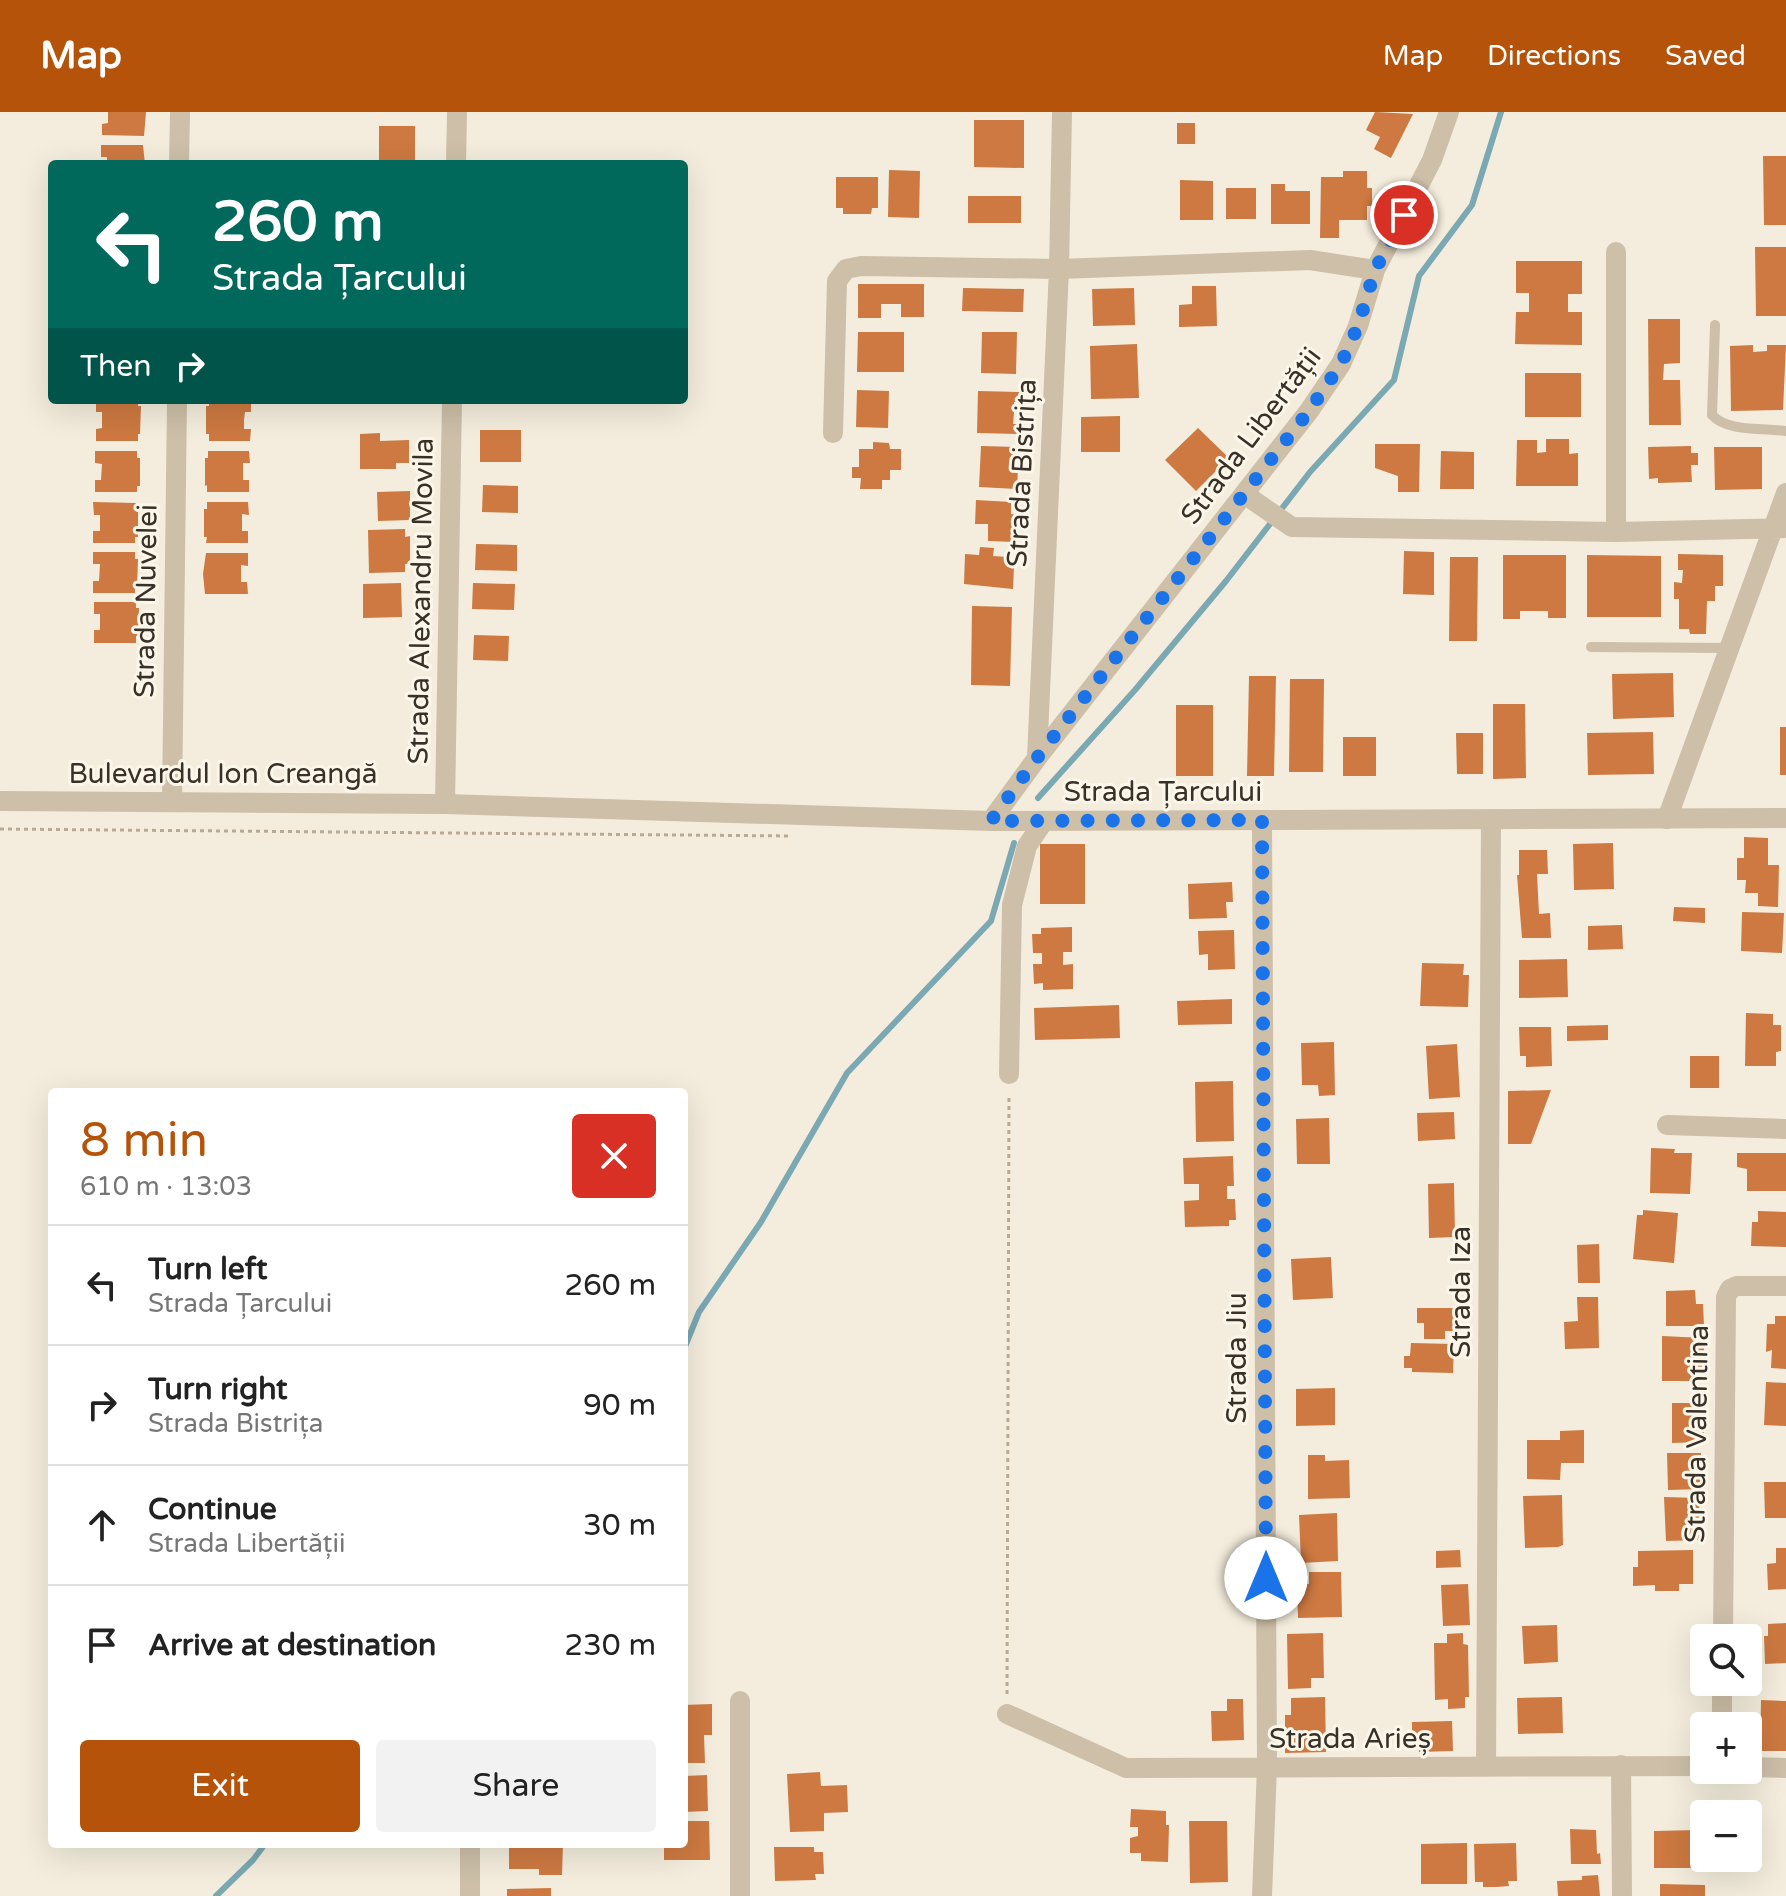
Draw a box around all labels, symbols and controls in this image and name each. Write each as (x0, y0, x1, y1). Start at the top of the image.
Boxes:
text: Map (40, 33, 122, 79)
text: Map (1383, 39, 1443, 73)
text: Directions (1487, 39, 1621, 73)
text: Saved (1665, 39, 1746, 73)
pin (1370, 181, 1438, 249)
text: 260 m (212, 189, 383, 256)
icon: left (80, 192, 184, 296)
icon: arrive (1382, 193, 1426, 237)
text: Strada Țarcului (212, 257, 467, 300)
street label: Strada Libertății (1173, 341, 1329, 531)
icon: right (168, 344, 212, 388)
text: Then (80, 348, 152, 385)
street label: Strada Bistrița (1000, 378, 1044, 568)
street label: Strada Alexandru Movila (401, 437, 441, 765)
street label: Strada Nuvelei (127, 504, 165, 698)
street label: Bulevardul Ion Creangă (68, 757, 378, 791)
street label: Strada Țarcului (1064, 775, 1262, 809)
text: 8 min (80, 1112, 208, 1170)
button: close (572, 1114, 656, 1198)
text: 610 m · 13:03 (80, 1171, 252, 1202)
street label: Strada Iza (1444, 1226, 1478, 1358)
text: Turn left (148, 1251, 267, 1288)
icon: left (80, 1263, 124, 1307)
text: 260 m (564, 1267, 656, 1304)
text: Strada Țarcului (148, 1288, 332, 1319)
street label: Strada Jiu (1220, 1292, 1254, 1424)
street label: Strada Valentina (1678, 1325, 1716, 1543)
text: Turn right (148, 1371, 288, 1408)
icon: right (80, 1383, 124, 1427)
text: 90 m (583, 1387, 656, 1424)
text: Strada Bistrița (148, 1408, 323, 1439)
text: Continue (148, 1491, 277, 1528)
icon: ahead (80, 1503, 124, 1547)
text: 30 m (583, 1507, 656, 1544)
text: Strada Libertății (148, 1528, 345, 1559)
position arrow (1224, 1536, 1308, 1620)
icon: arrive (80, 1623, 124, 1667)
map controls (1690, 1624, 1762, 1872)
button: search (1690, 1624, 1762, 1696)
text: Arrive at destination (148, 1627, 436, 1664)
text: 230 m (564, 1627, 656, 1664)
button: + (1690, 1712, 1762, 1784)
street label: Strada Arieș (1269, 1722, 1431, 1756)
button: Exit (80, 1740, 360, 1832)
button: Share (376, 1740, 656, 1832)
button: − (1690, 1800, 1762, 1872)

